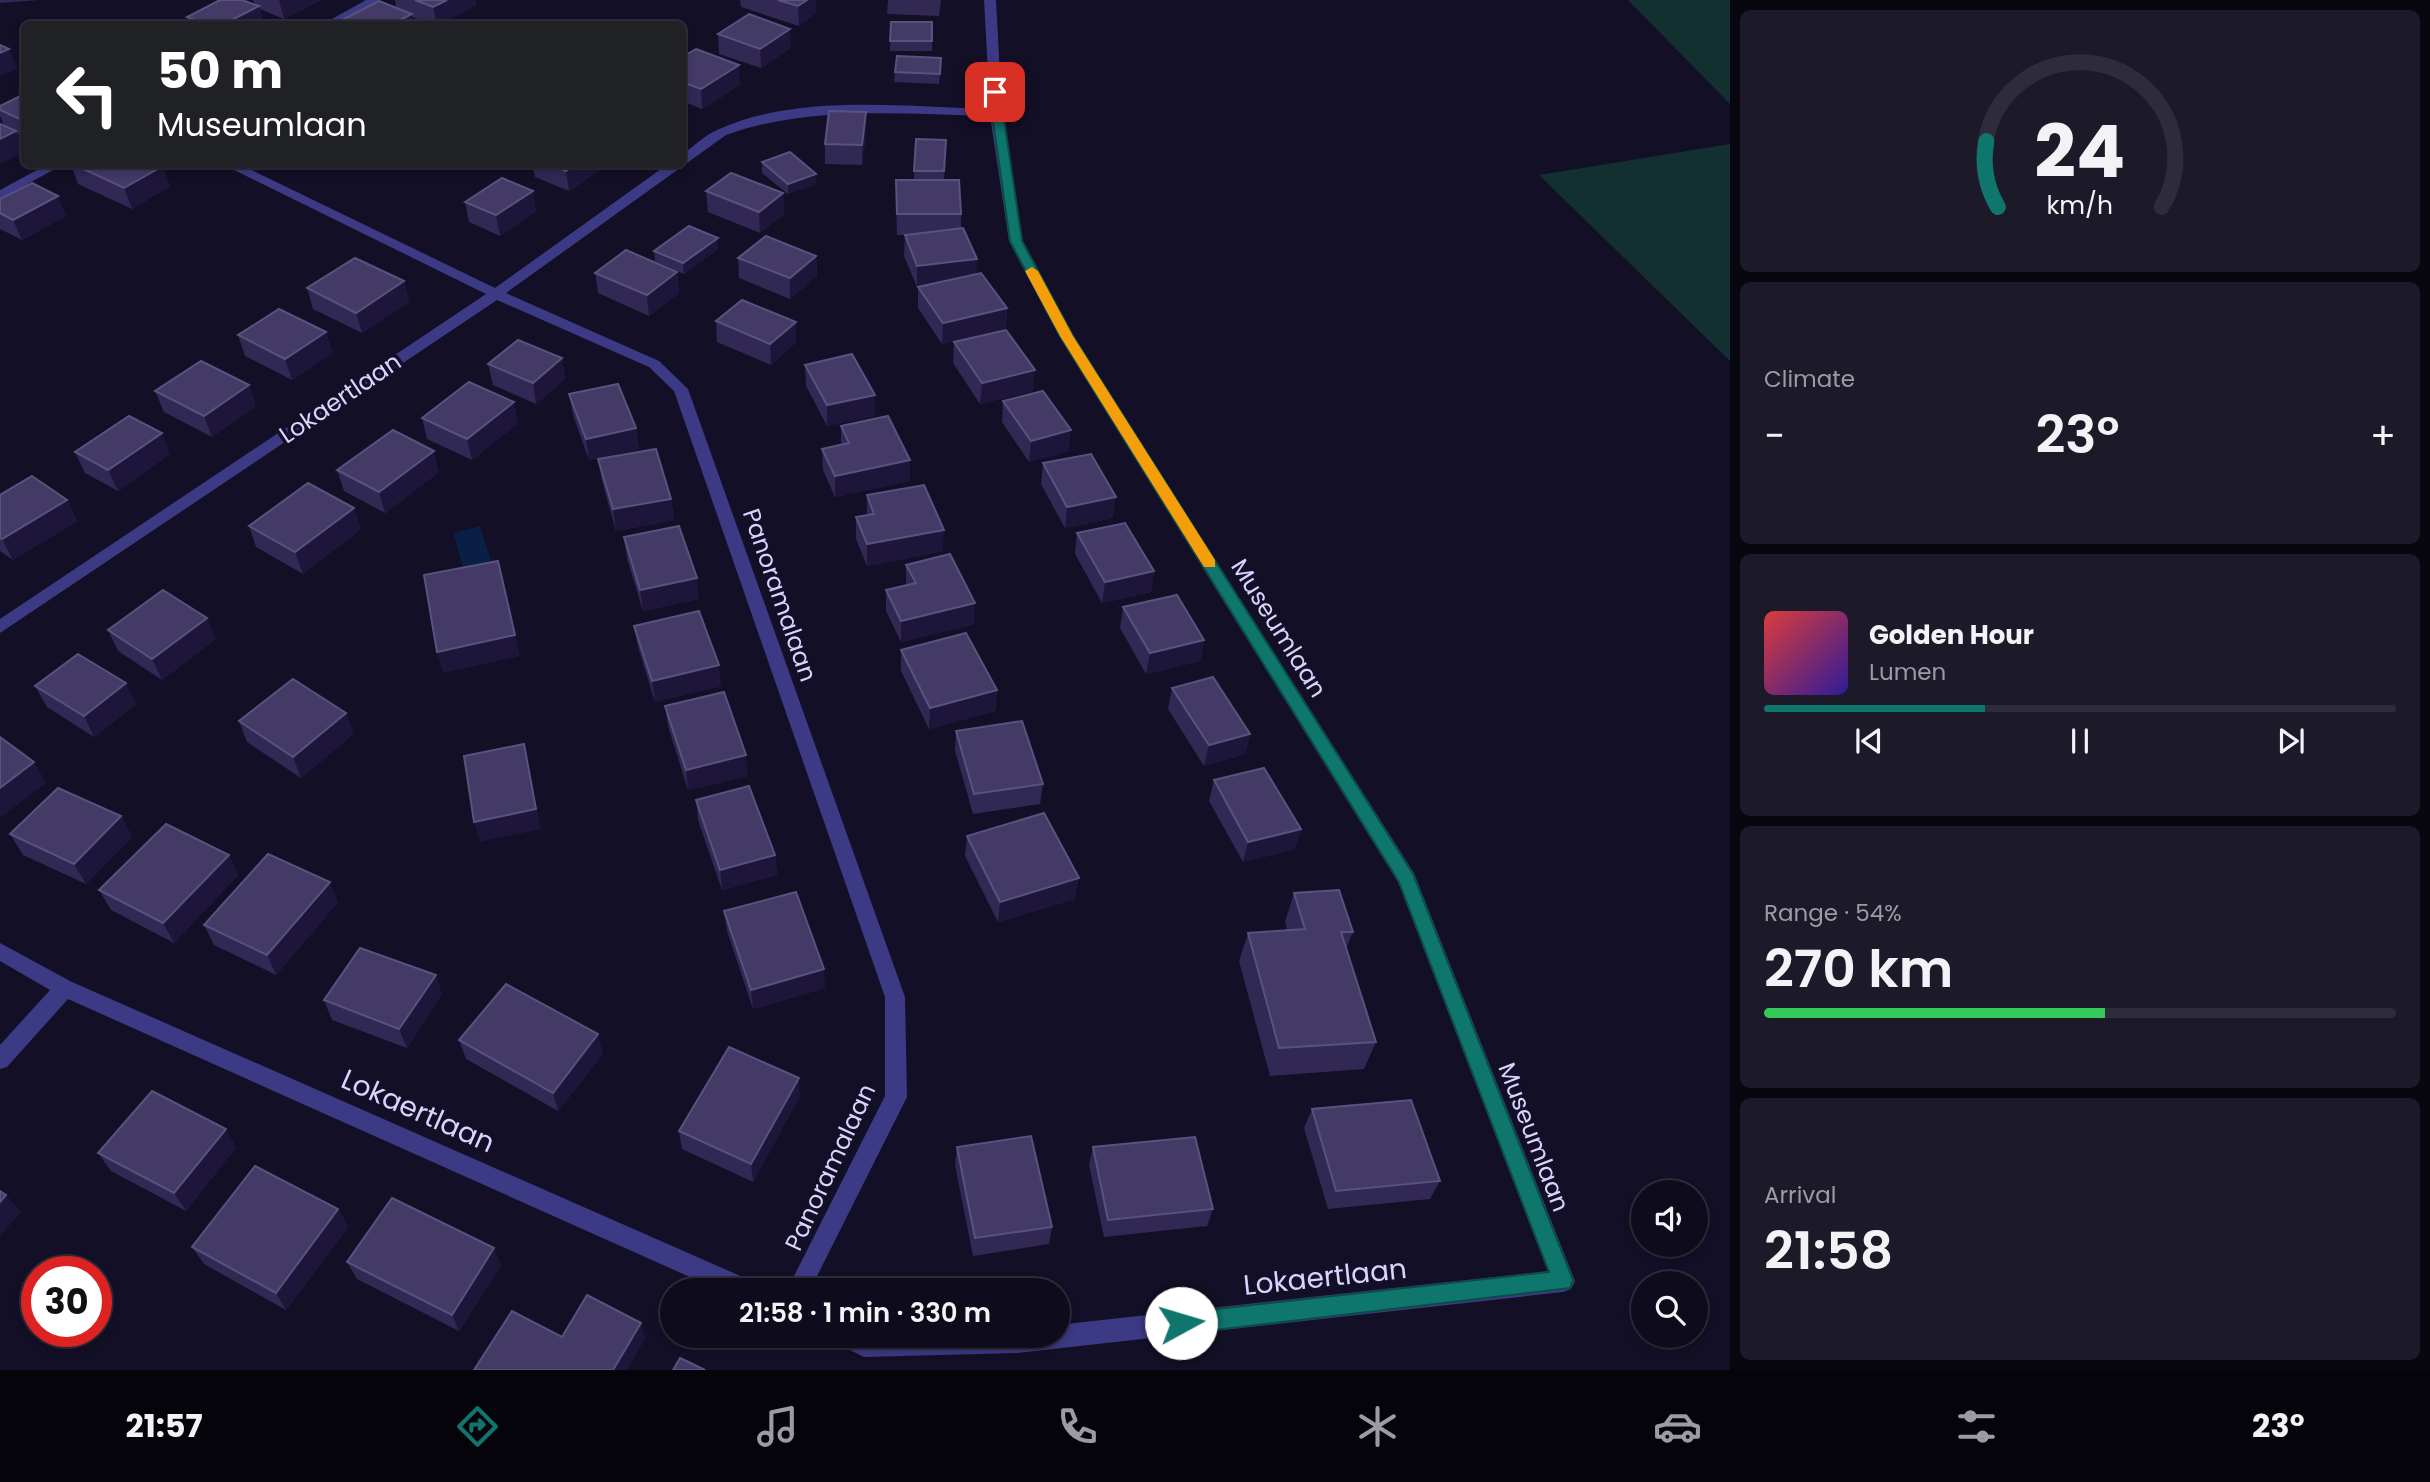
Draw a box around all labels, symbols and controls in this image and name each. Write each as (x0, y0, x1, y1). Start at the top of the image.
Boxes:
text: 50 m (157, 37, 283, 105)
icon: left (42, 49, 133, 140)
pin (965, 62, 1025, 122)
icon: arrive (976, 73, 1014, 111)
text: 24 (2035, 101, 2125, 202)
text: Museumlaan (157, 102, 367, 147)
text: km/h (2047, 188, 2113, 223)
street label: Lokaertlaan (272, 345, 408, 451)
text: Climate (1764, 363, 1855, 395)
text: 23° (2035, 398, 2120, 471)
text: − (1764, 409, 1785, 462)
text: + (2370, 409, 2396, 462)
street label: Panoramalaan (735, 504, 825, 686)
street label: Museumlaan (1223, 553, 1335, 703)
text: Golden Hour (1869, 617, 2034, 653)
text: Lumen (1869, 656, 1946, 688)
icon: previous (1850, 722, 1888, 760)
icon: pause (2061, 722, 2099, 760)
icon: next (2272, 722, 2310, 760)
text: Range · 54% (1764, 897, 1902, 929)
text: 270 km (1764, 932, 1953, 1005)
street label: Museumlaan (1490, 1058, 1578, 1216)
street label: Lokaertlaan (335, 1060, 501, 1162)
street label: Panoramalaan (777, 1078, 883, 1256)
text: Arrival (1764, 1179, 1836, 1211)
map controls (1631, 1180, 1708, 1348)
button: sound (1631, 1180, 1708, 1257)
text: 21:58 (1764, 1214, 1893, 1287)
street label: Lokaertlaan (1241, 1249, 1409, 1305)
speed limit sign: 30 (21, 1256, 112, 1347)
button: search (1631, 1271, 1708, 1348)
position arrow (1144, 1286, 1218, 1360)
text: 21:58 · 1 min · 330 m (739, 1295, 991, 1331)
icon: directions (453, 1402, 502, 1451)
icon: music (753, 1402, 802, 1451)
icon: phone (1053, 1402, 1102, 1451)
icon: climate (1353, 1402, 1402, 1451)
icon: car (1653, 1402, 1702, 1451)
icon: filters (1952, 1402, 2001, 1451)
text: 21:57 (125, 1403, 203, 1448)
text: 23° (2252, 1403, 2305, 1448)

